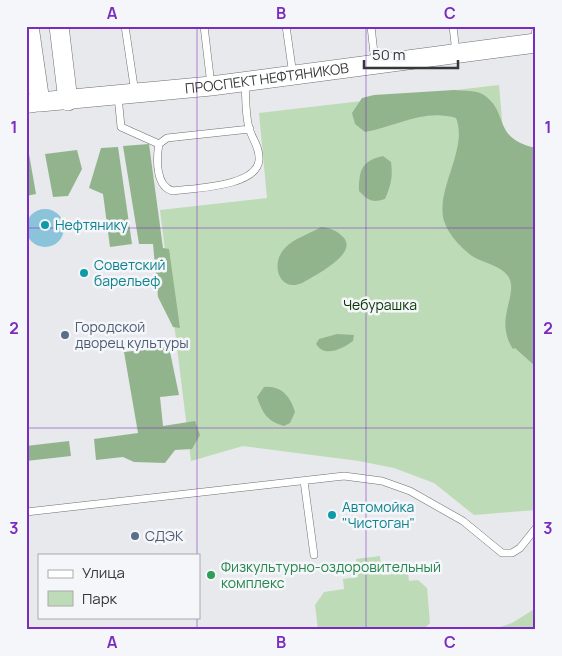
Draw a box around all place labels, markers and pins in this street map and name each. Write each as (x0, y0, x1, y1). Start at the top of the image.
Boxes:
place label: Нефтянику (55, 215, 128, 234)
marker: Нефтянику (39, 219, 51, 231)
place label: Советский барельеф (94, 255, 165, 290)
marker: Советский барельеф (78, 267, 90, 279)
place label: Городской дворец культуры (75, 317, 189, 352)
marker: Городской дворец культуры (59, 329, 71, 341)
place label: Автомойка "Чистоган" (342, 497, 415, 532)
marker: Автомойка "Чистоган" (326, 509, 338, 521)
place label: СДЭК (145, 526, 184, 545)
marker: СДЭК (129, 530, 141, 542)
place label: Физкультурно-оздоровительный комплекс (221, 557, 441, 592)
marker: Физкультурно-оздоровительный комплекс (205, 569, 217, 581)

